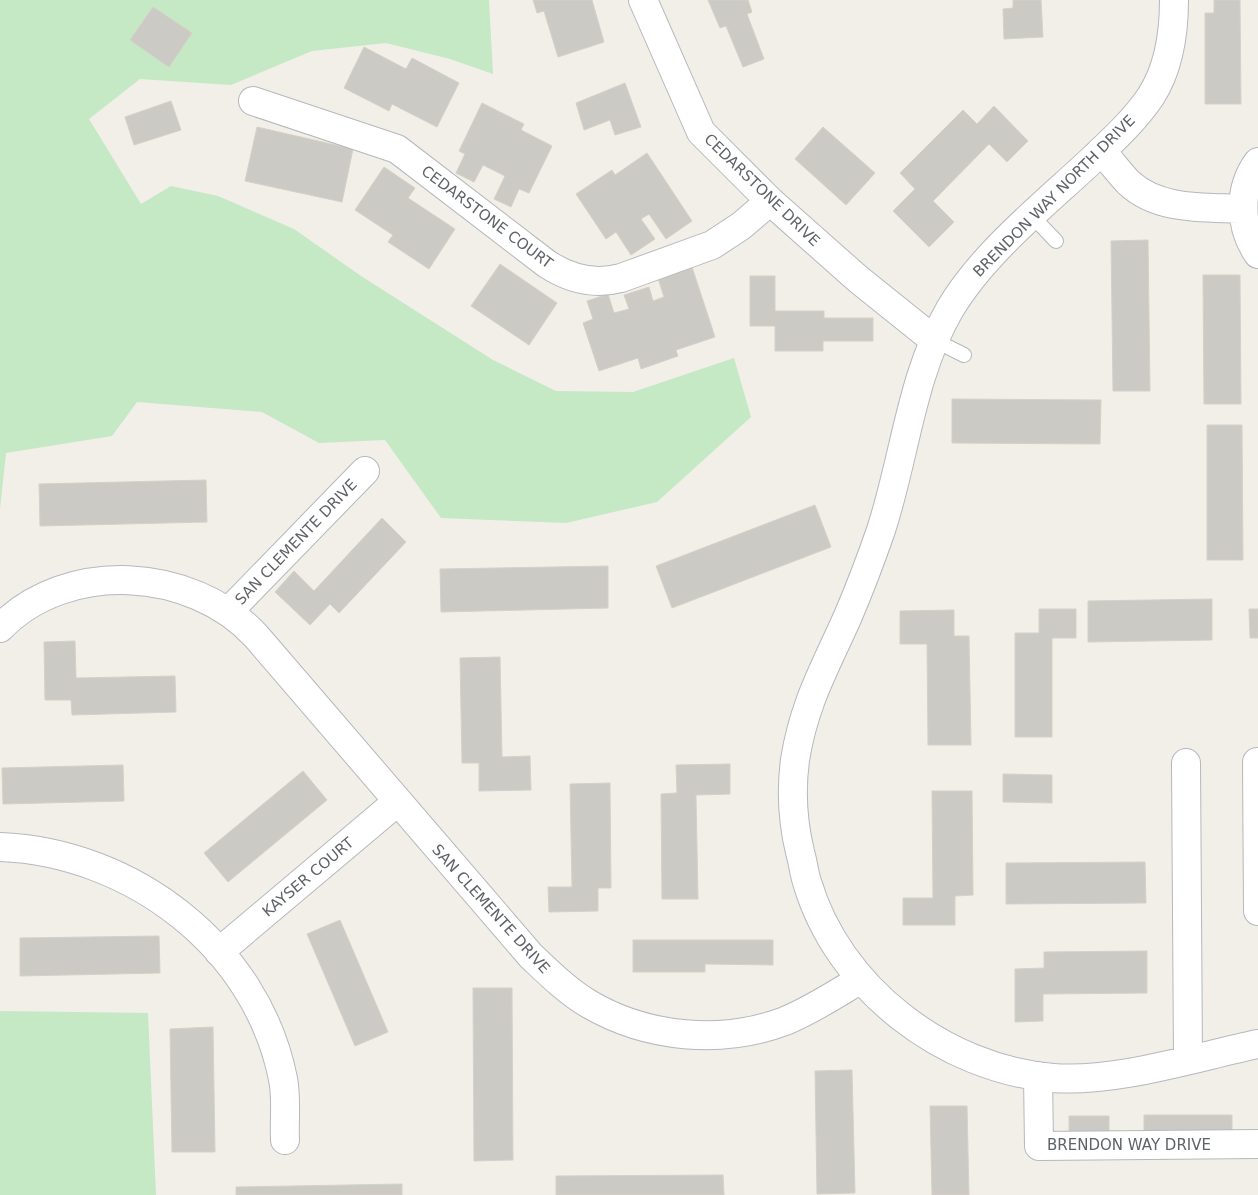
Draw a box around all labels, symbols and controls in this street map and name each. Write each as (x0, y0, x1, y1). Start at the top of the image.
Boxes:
street label: BRENDON WAY NORTH DRIVE (969, 111, 1139, 281)
street label: CEDARSTONE DRIVE (700, 130, 824, 250)
street label: CEDARSTONE COURT (418, 162, 557, 273)
street label: SAN CLEMENTE DRIVE (231, 475, 361, 609)
street label: KAYSER COURT (259, 833, 358, 920)
street label: SAN CLEMENTE DRIVE (428, 841, 554, 977)
street label: BRENDON WAY DRIVE (1047, 1136, 1211, 1154)

